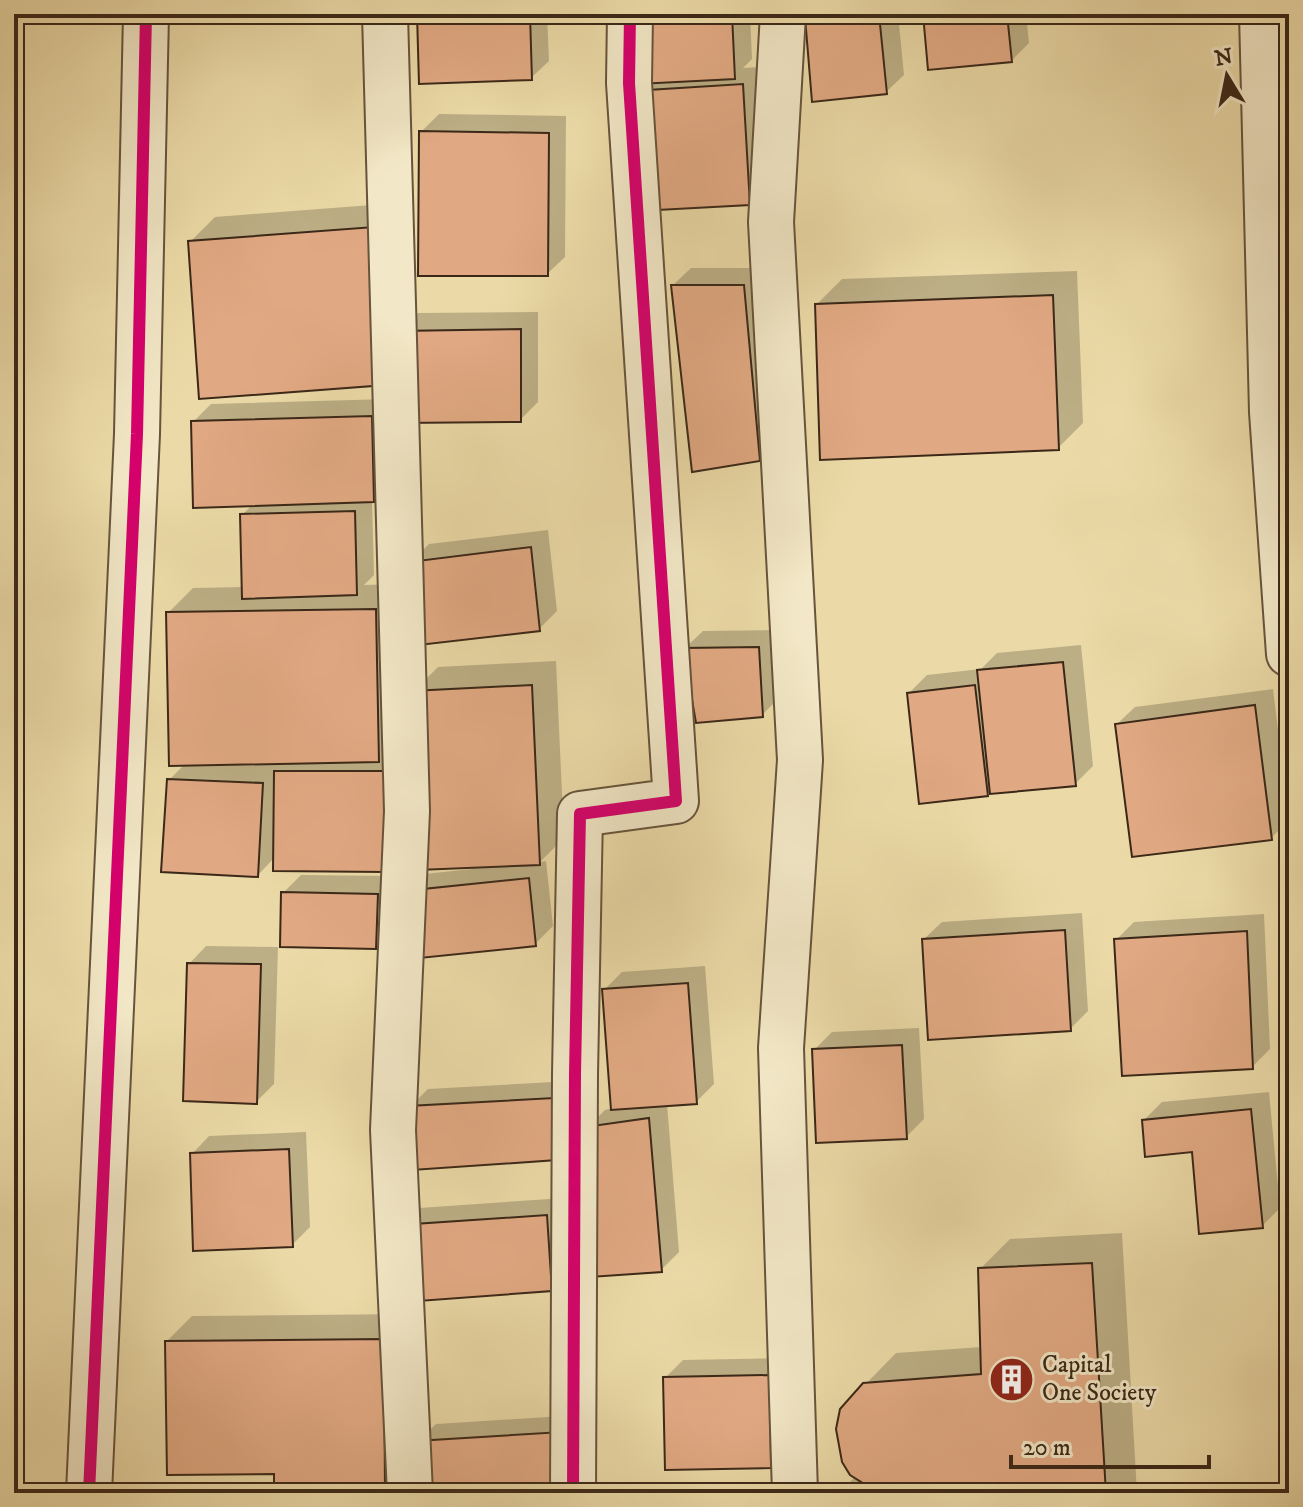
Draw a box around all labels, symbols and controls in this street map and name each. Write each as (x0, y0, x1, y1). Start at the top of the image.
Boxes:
north arrow (1187, 36, 1267, 116)
text: N (1213, 43, 1235, 73)
place label: Capital One Society (1042, 1350, 1157, 1408)
building icon: Capital One Society (987, 1355, 1035, 1403)
scale bar (1011, 1419, 1209, 1469)
text: 20 m (1023, 1433, 1071, 1463)

